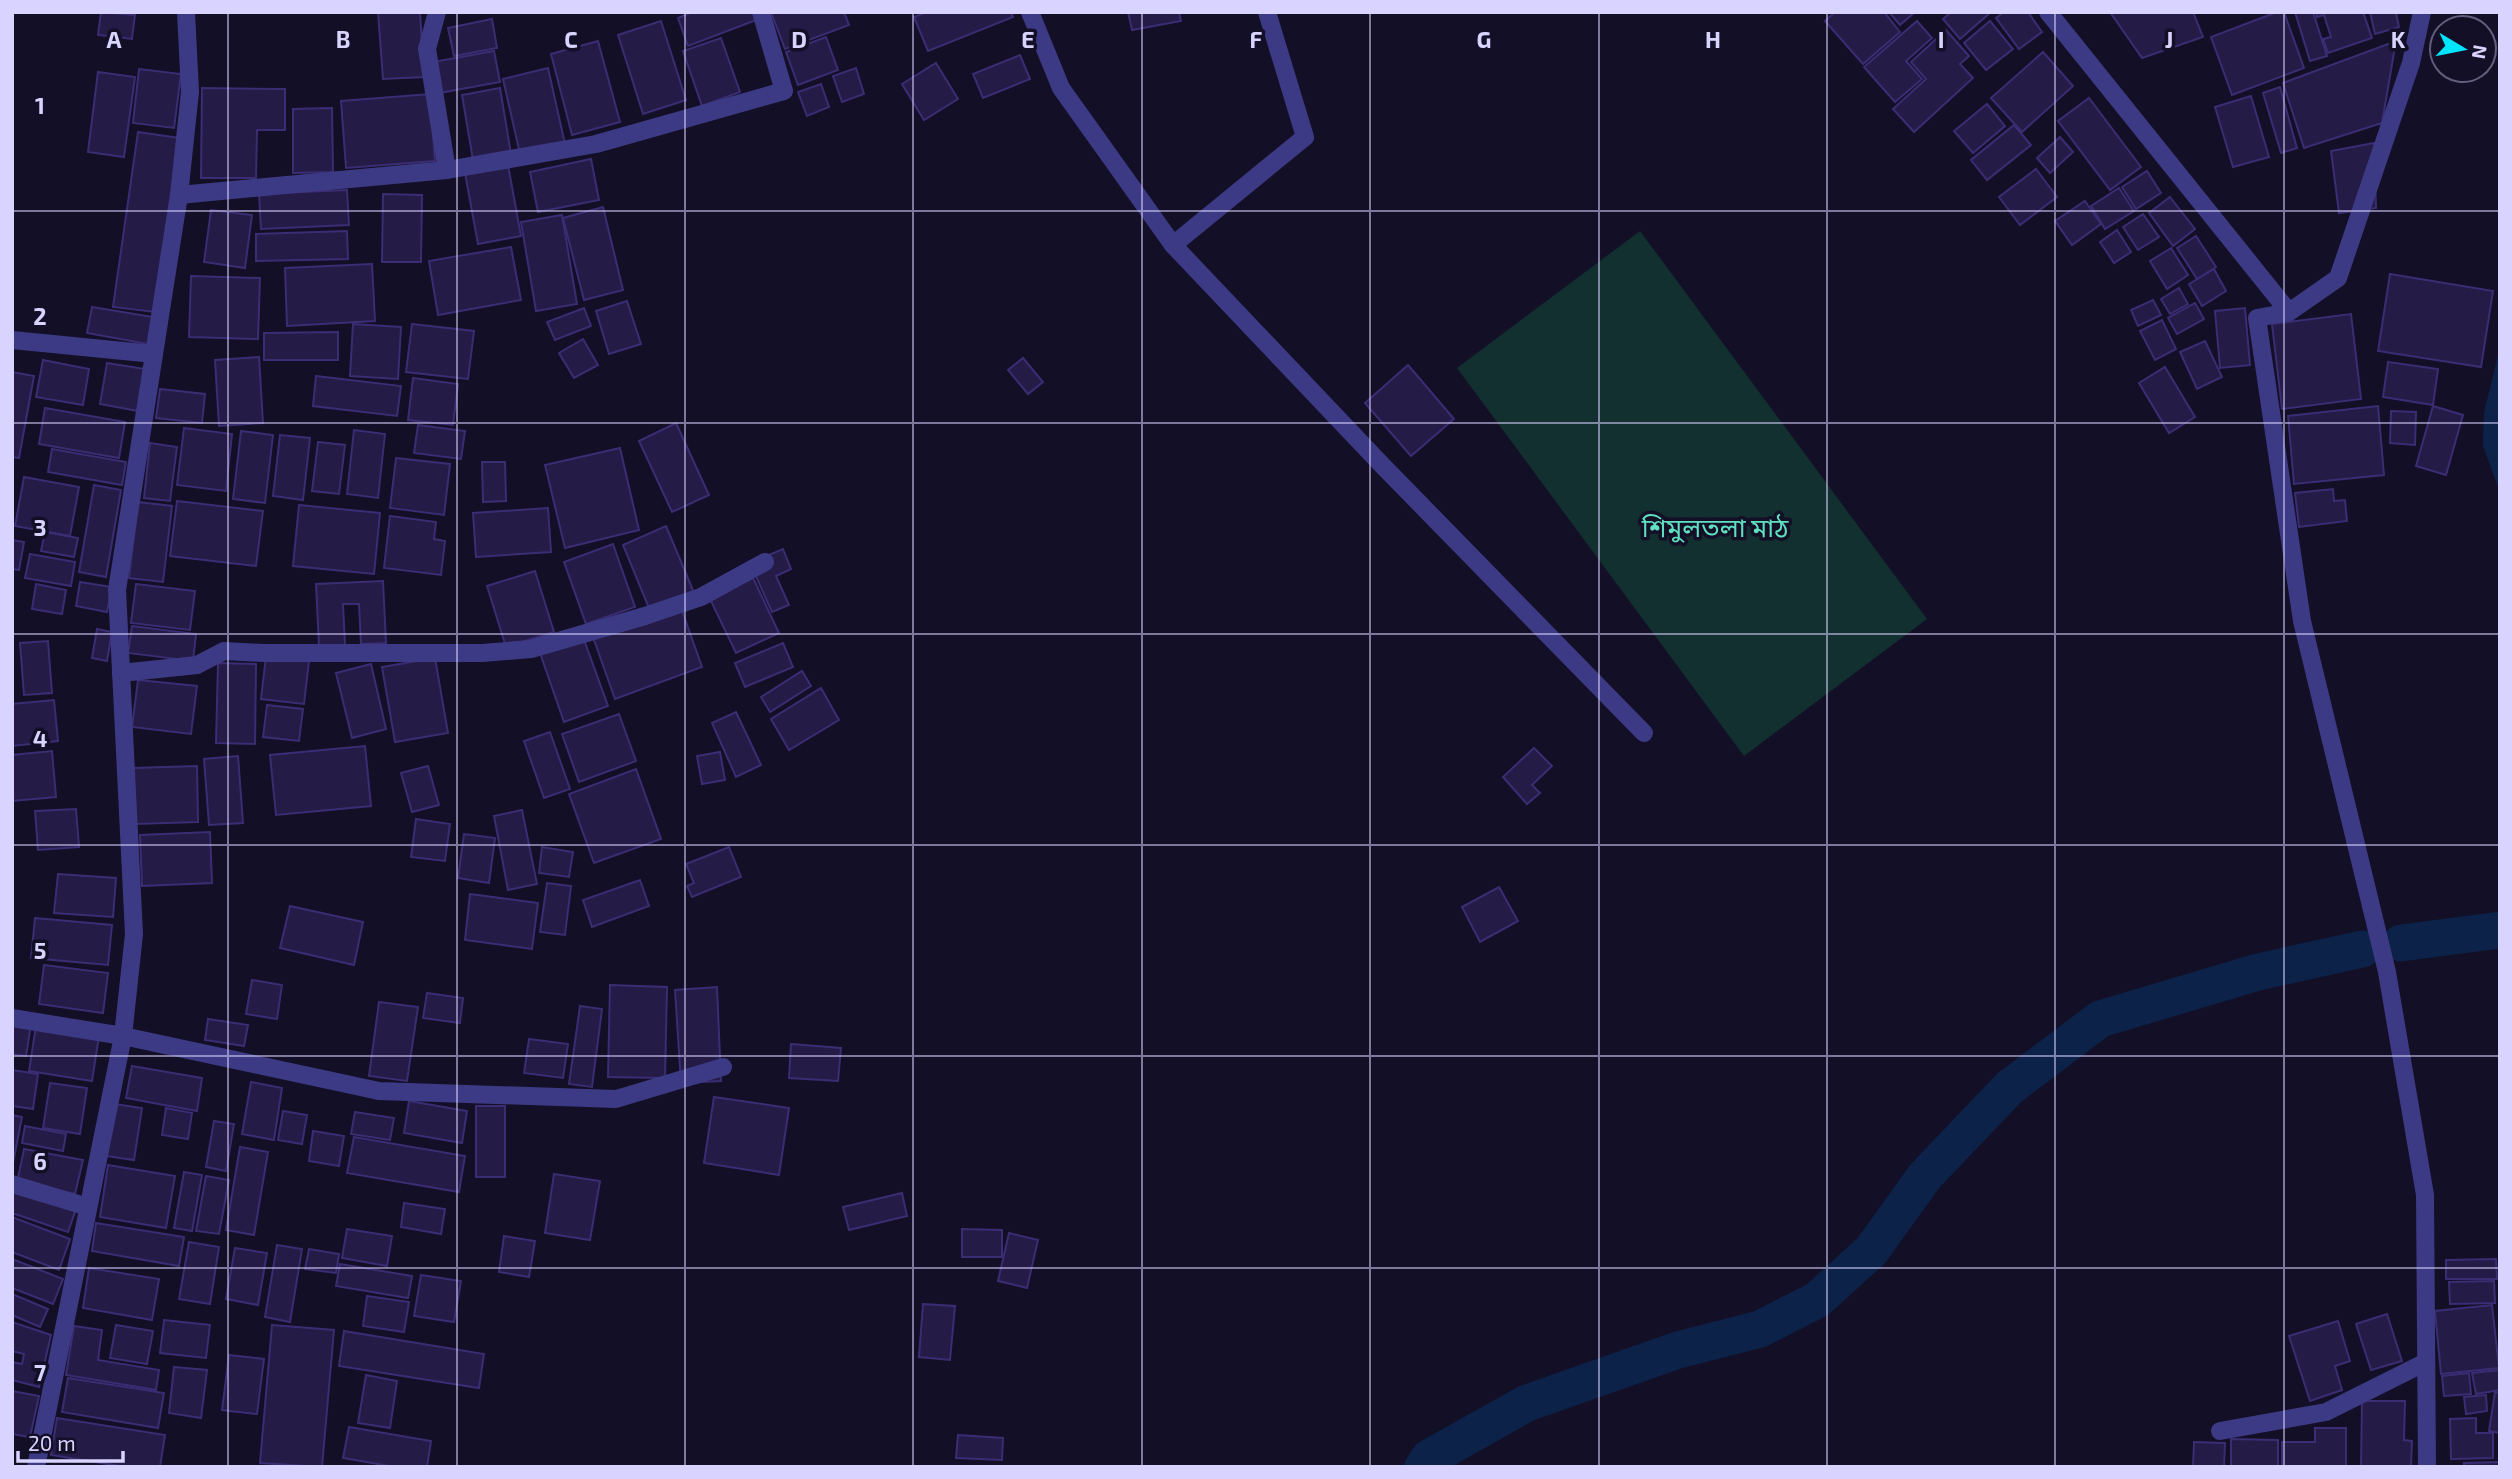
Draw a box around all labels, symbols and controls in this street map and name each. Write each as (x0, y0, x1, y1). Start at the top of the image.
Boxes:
north arrow (2428, 14, 2498, 84)
text: A (106, 25, 122, 53)
text: B (336, 25, 350, 53)
text: C (564, 25, 578, 53)
text: D (791, 25, 807, 53)
text: E (1021, 25, 1035, 53)
text: F (1250, 25, 1263, 53)
text: G (1477, 25, 1491, 53)
text: H (1705, 25, 1721, 53)
text: I (1938, 25, 1944, 53)
text: J (2165, 25, 2173, 53)
text: K (2391, 25, 2406, 53)
text: N (2468, 43, 2493, 61)
text: 1 (35, 91, 45, 119)
text: 2 (33, 302, 47, 330)
park label: শিমুলতলা মাঠ (1641, 511, 1789, 543)
text: 3 (33, 513, 47, 541)
text: 4 (33, 724, 47, 752)
text: 5 (34, 936, 46, 964)
text: 6 (33, 1147, 47, 1175)
text: 7 (34, 1358, 46, 1386)
scale bar (18, 1420, 122, 1464)
text: 20 m (28, 1430, 76, 1455)

